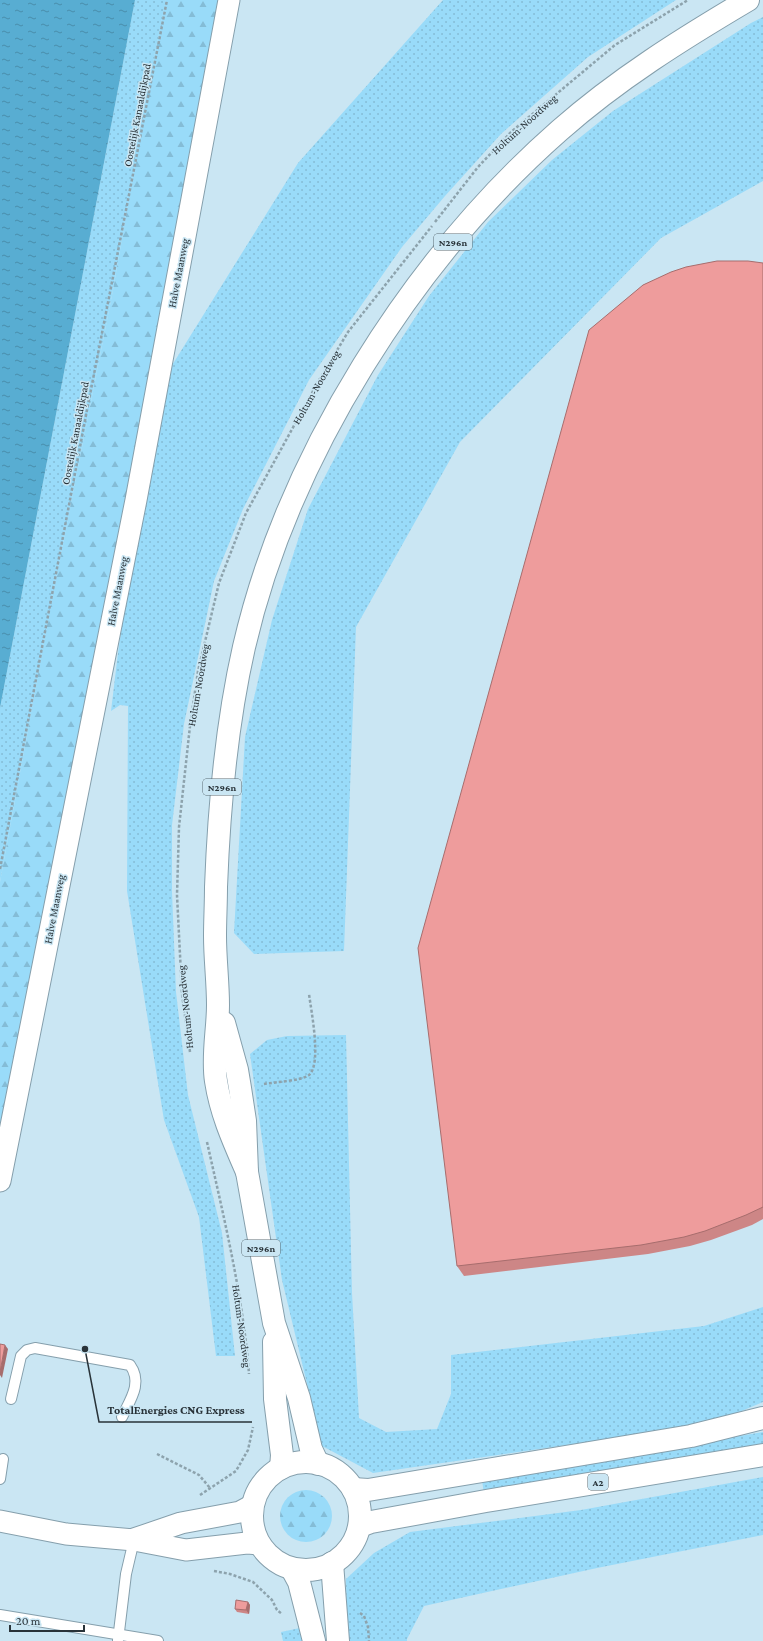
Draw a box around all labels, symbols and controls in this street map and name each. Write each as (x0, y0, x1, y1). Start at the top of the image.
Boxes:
street label: Oostelijk Kanaaldijkpad (121, 62, 154, 168)
street label: Holtum-Noordweg (489, 91, 560, 157)
road number: N296n (434, 234, 472, 250)
street label: Halve Maanweg (165, 237, 192, 309)
street label: Holtum-Noordweg (290, 347, 343, 427)
street label: Oostelijk Kanaaldijkpad (59, 380, 92, 486)
street label: Halve Maanweg (104, 555, 131, 627)
street label: Holtum-Noordweg (185, 642, 212, 727)
road number: N296n (203, 779, 241, 795)
street label: Halve Maanweg (41, 873, 68, 945)
street label: Holtum-Noordweg (175, 964, 196, 1049)
road number: N296n (242, 1240, 280, 1256)
street label: Holtum-Noordweg (229, 1284, 254, 1369)
callout: TotalEnergies CNG Express (99, 1398, 252, 1422)
text: TotalEnergies CNG Express (107, 1403, 245, 1417)
road number: A2 (588, 1474, 608, 1490)
scale bar (10, 1607, 84, 1633)
text: 20 m (16, 1614, 41, 1628)

